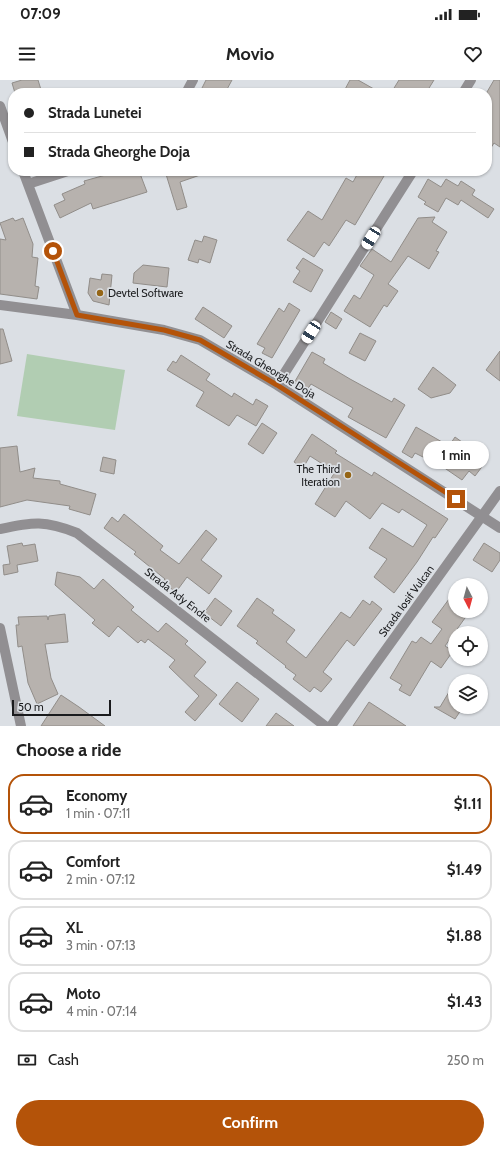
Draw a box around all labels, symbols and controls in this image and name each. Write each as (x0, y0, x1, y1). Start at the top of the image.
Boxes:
text: 07:09 (20, 5, 61, 23)
icon: menu (16, 43, 38, 65)
text: Movio (226, 43, 274, 65)
icon: heart (462, 43, 484, 65)
text: Strada Lunetei (48, 104, 142, 122)
text: Strada Gheorghe Doja (48, 143, 190, 161)
car (360, 225, 382, 251)
route start (44, 242, 62, 260)
place label: Devtel Software (108, 286, 184, 300)
marker: Devtel Software (95, 288, 105, 298)
car (299, 319, 323, 345)
street label: Strada Gheorghe Doja (224, 337, 319, 402)
callout: 1 min (423, 441, 489, 469)
text: 1 min (441, 447, 471, 463)
place label: The Third Iteration (297, 462, 340, 489)
marker: The Third Iteration (343, 470, 353, 480)
route end (447, 490, 465, 508)
street label: Strada Iosif Vulcan (375, 562, 437, 640)
street label: Strada Ady Endre (142, 565, 214, 626)
north arrow (448, 578, 488, 618)
map controls (448, 578, 488, 714)
button: locate (448, 626, 488, 666)
button: layers (448, 674, 488, 714)
scale bar (12, 698, 111, 717)
text: 50 m (18, 700, 44, 714)
text: Choose a ride (16, 739, 121, 761)
icon: car (18, 786, 54, 822)
text: Economy (66, 787, 127, 805)
text: $1.11 (454, 795, 482, 813)
text: 1 min · 07:11 (66, 805, 130, 821)
icon: car (18, 852, 54, 888)
text: Comfort (66, 853, 120, 871)
text: $1.49 (447, 861, 482, 879)
text: 2 min · 07:12 (66, 871, 135, 887)
icon: car (18, 918, 54, 954)
text: XL (66, 919, 83, 937)
text: $1.88 (446, 927, 482, 945)
text: 3 min · 07:13 (66, 937, 136, 953)
icon: car (18, 984, 54, 1020)
text: Moto (66, 985, 100, 1003)
text: $1.43 (447, 993, 482, 1011)
text: 4 min · 07:14 (66, 1003, 137, 1019)
icon: cash (16, 1049, 38, 1071)
text: Cash (48, 1051, 79, 1069)
text: 250 m (447, 1052, 484, 1068)
button: Confirm (16, 1100, 484, 1146)

